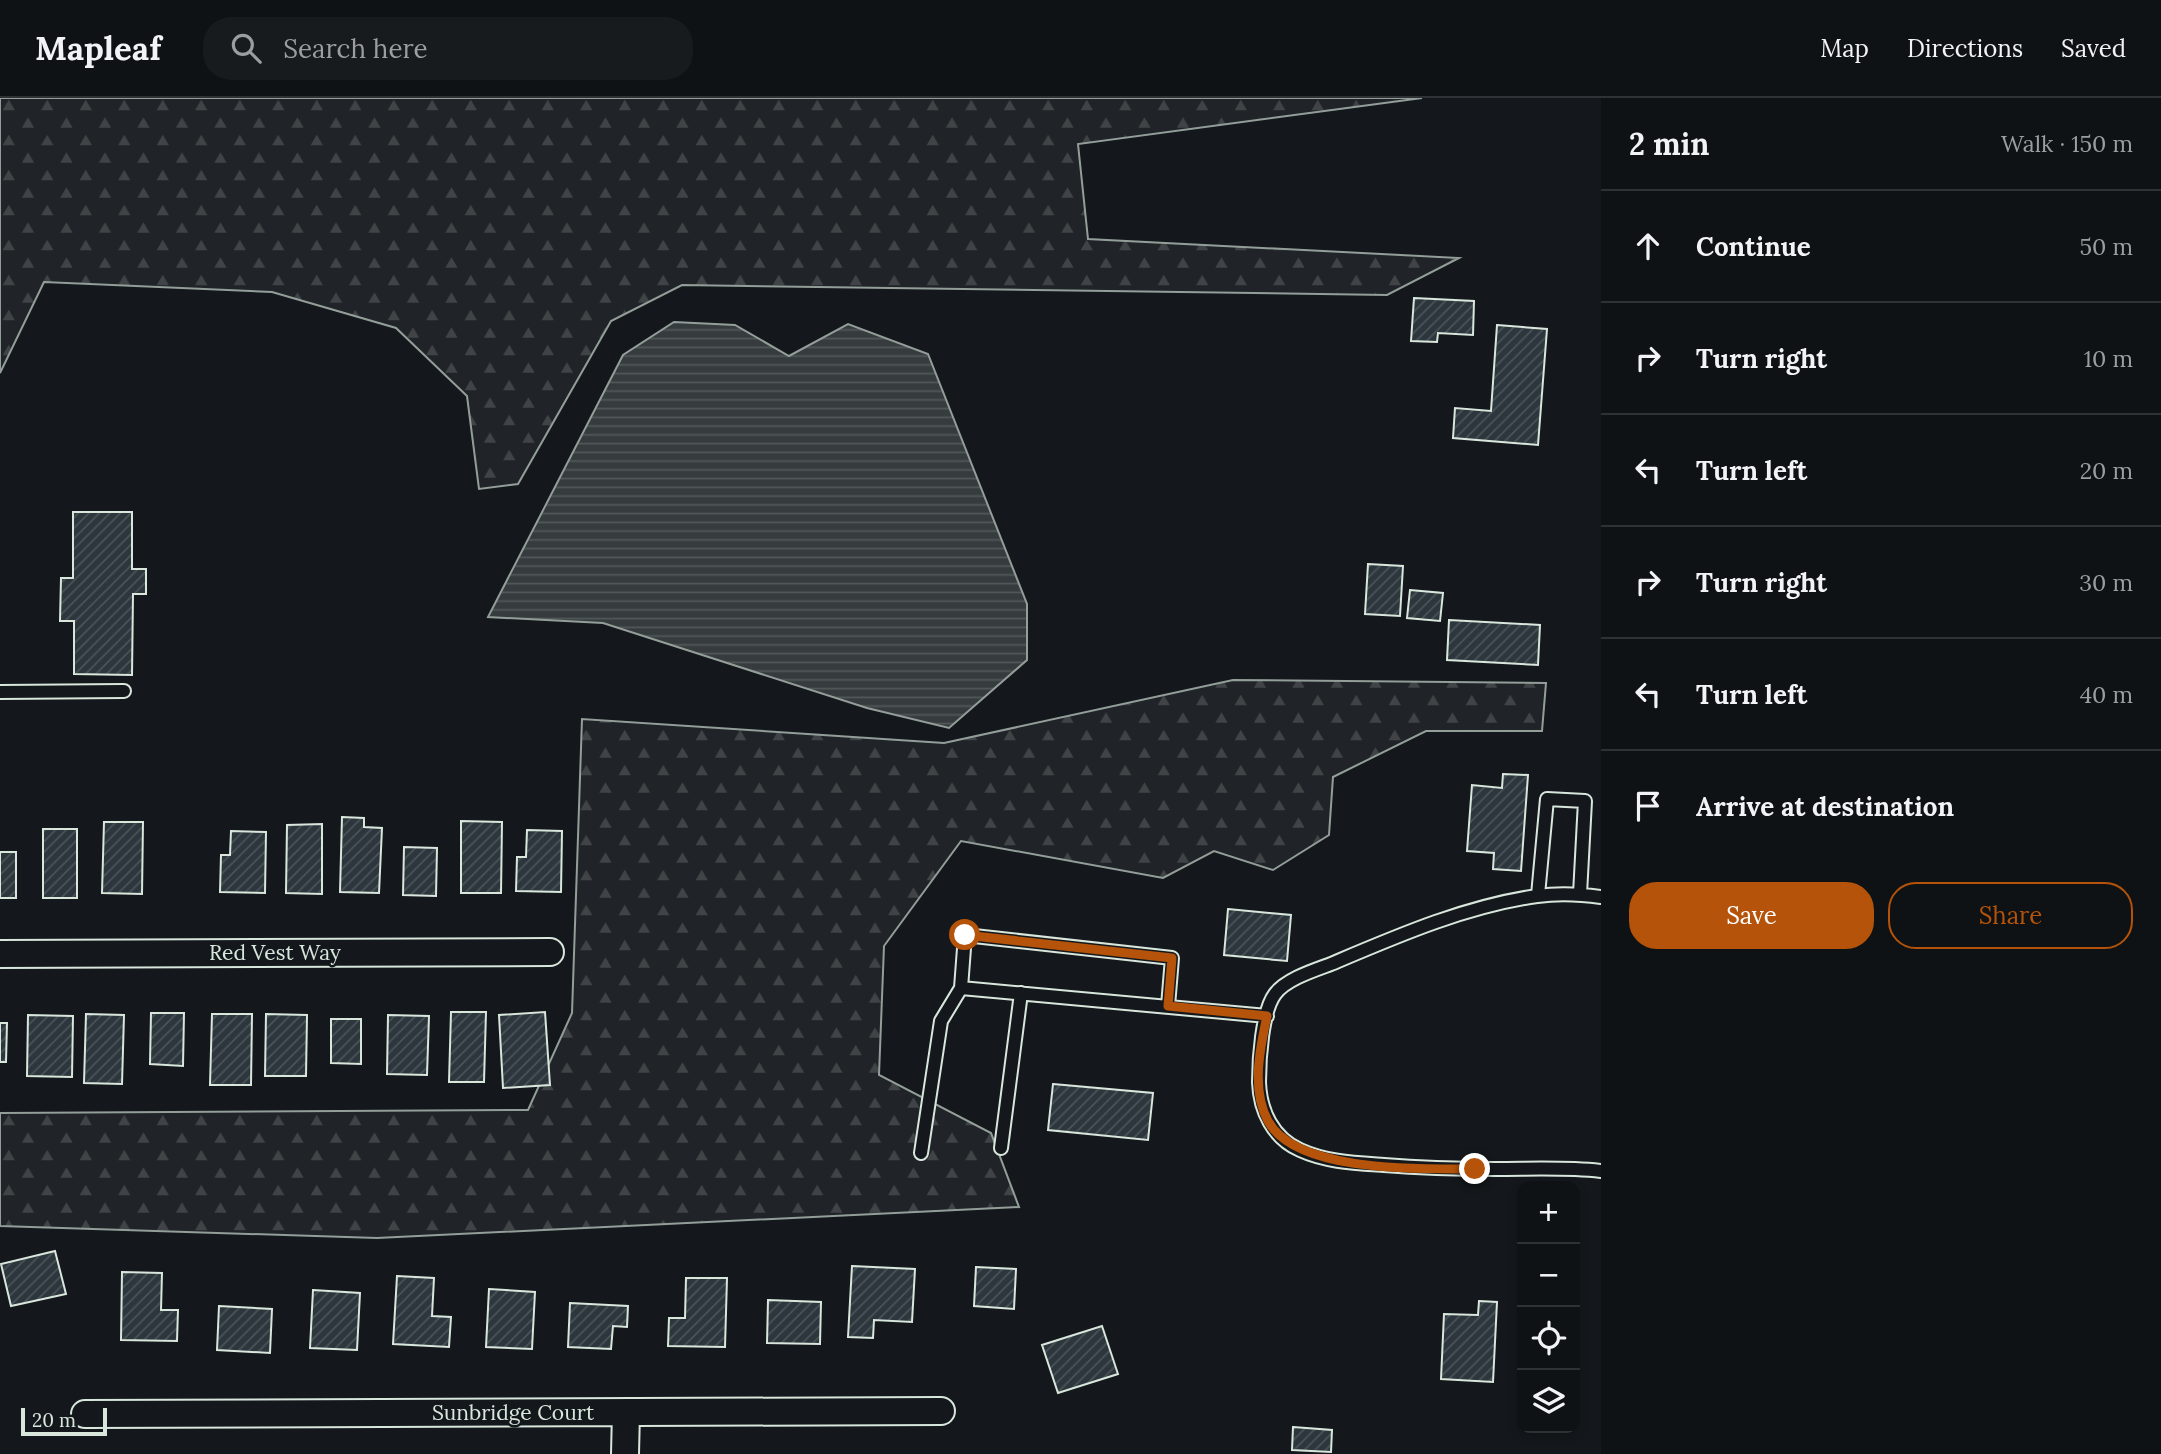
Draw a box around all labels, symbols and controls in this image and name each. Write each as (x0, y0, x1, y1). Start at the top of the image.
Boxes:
search box (203, 17, 693, 80)
text: Mapleaf (35, 27, 161, 69)
icon: search (227, 29, 265, 67)
text: Search here (283, 32, 428, 65)
text: Map (1820, 33, 1869, 64)
text: Directions (1907, 33, 2023, 64)
text: Saved (2061, 33, 2126, 64)
text: 2 min (1629, 125, 1709, 163)
text: Walk · 150 m (2001, 129, 2133, 158)
icon: ahead (1629, 227, 1667, 265)
text: Continue (1696, 230, 1811, 263)
text: 50 m (2080, 232, 2133, 261)
icon: right (1629, 339, 1667, 377)
text: Turn right (1696, 342, 1827, 375)
text: 10 m (2084, 344, 2133, 373)
icon: left (1629, 451, 1667, 489)
text: Turn left (1696, 454, 1807, 487)
text: 20 m (2080, 456, 2133, 485)
icon: right (1629, 563, 1667, 601)
text: Turn right (1696, 566, 1827, 599)
text: 30 m (2079, 568, 2133, 597)
icon: left (1629, 675, 1667, 713)
text: Turn left (1696, 678, 1807, 711)
text: 40 m (2080, 680, 2133, 709)
icon: arrive (1629, 787, 1667, 825)
text: Arrive at destination (1696, 790, 1954, 823)
button: Save (1629, 882, 1874, 949)
button: Share (1888, 882, 2133, 949)
route start (949, 919, 980, 950)
street label: Red Vest Way (209, 939, 341, 966)
route end (1459, 1153, 1490, 1184)
map controls (1517, 1181, 1580, 1433)
button: + (1517, 1181, 1580, 1244)
button: − (1517, 1244, 1580, 1307)
button: locate (1517, 1307, 1580, 1370)
button: layers (1517, 1370, 1580, 1433)
street label: Sunbridge Court (432, 1399, 595, 1426)
scale bar (21, 1405, 107, 1437)
text: 20 m (32, 1408, 76, 1432)

